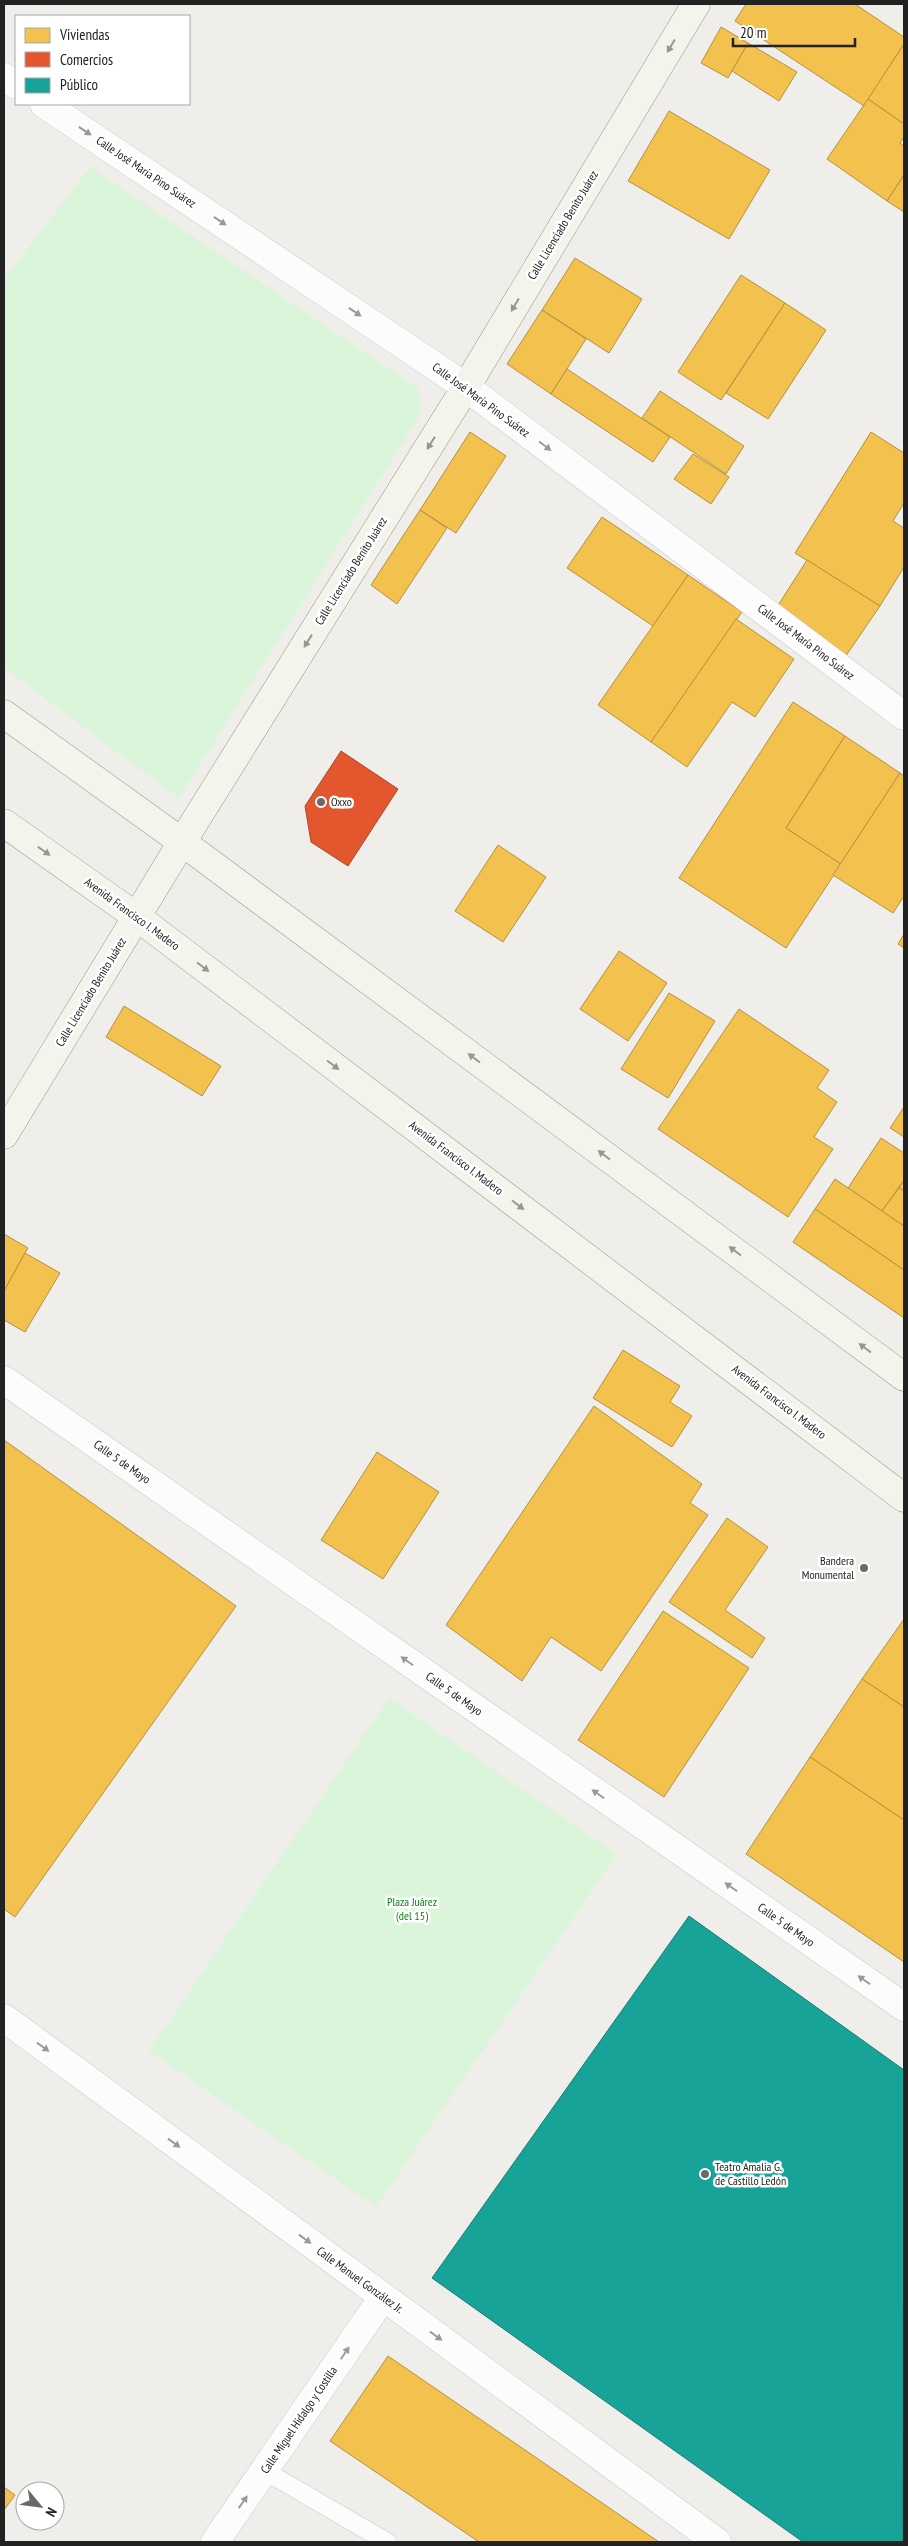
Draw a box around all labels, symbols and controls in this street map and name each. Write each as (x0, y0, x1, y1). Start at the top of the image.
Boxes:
legend (15, 15, 190, 105)
scale bar (733, 15, 856, 47)
text: 20 m (740, 23, 766, 42)
text: Viviendas (59, 25, 110, 44)
one-way arrow (667, 39, 676, 52)
text: Comercios (60, 50, 113, 69)
text: Público (60, 75, 98, 94)
one-way arrow (78, 126, 91, 136)
street label: Calle José María Pino Suárez (94, 133, 199, 211)
street label: Calle Licenciado Benito Juárez (524, 168, 601, 282)
one-way arrow (213, 217, 226, 226)
one-way arrow (511, 298, 520, 311)
one-way arrow (348, 307, 361, 317)
street label: Calle José María Pino Suárez (429, 359, 533, 440)
one-way arrow (426, 437, 435, 450)
one-way arrow (538, 440, 551, 451)
street label: Calle Licenciado Benito Juárez (311, 514, 390, 628)
street label: Calle José María Pino Suárez (755, 600, 858, 683)
one-way arrow (303, 634, 312, 647)
place label: Oxxo (331, 794, 352, 809)
marker: Oxxo (315, 796, 327, 808)
one-way arrow (37, 846, 50, 856)
street label: Avenida Francisco I. Madero (82, 874, 183, 953)
street label: Calle Licenciado Benito Juárez (52, 935, 129, 1049)
one-way arrow (196, 962, 210, 972)
one-way arrow (467, 1053, 481, 1063)
one-way arrow (326, 1060, 340, 1070)
street label: Avenida Francisco I. Madero (406, 1117, 506, 1198)
one-way arrow (598, 1149, 611, 1160)
one-way arrow (511, 1200, 524, 1211)
one-way arrow (729, 1246, 742, 1257)
one-way arrow (858, 1343, 872, 1353)
street label: Avenida Francisco I. Madero (729, 1361, 829, 1442)
street label: Calle 5 de Mayo (91, 1437, 154, 1487)
place label: Bandera Monumental (802, 1553, 854, 1582)
marker: Bandera Monumental (858, 1562, 870, 1574)
one-way arrow (400, 1656, 414, 1666)
street label: Calle 5 de Mayo (423, 1669, 486, 1719)
one-way arrow (591, 1789, 604, 1799)
one-way arrow (724, 1882, 738, 1892)
park label: Plaza Juárez (del 15) (387, 1894, 437, 1923)
street label: Calle 5 de Mayo (755, 1900, 818, 1950)
one-way arrow (857, 1975, 871, 1985)
one-way arrow (36, 2042, 50, 2052)
one-way arrow (167, 2138, 181, 2148)
place label: Teatro Amalia G. de Castillo Ledón (715, 2159, 786, 2188)
marker: Teatro Amalia G. de Castillo Ledón (699, 2168, 711, 2180)
one-way arrow (298, 2234, 311, 2245)
street label: Calle Manuel González Jr. (314, 2243, 407, 2316)
one-way arrow (429, 2331, 443, 2341)
one-way arrow (340, 2347, 349, 2360)
street label: Calle Miguel Hidalgo y Costilla (257, 2363, 340, 2476)
north arrow (15, 2481, 65, 2531)
one-way arrow (238, 2495, 248, 2509)
text: N (42, 2505, 61, 2520)

